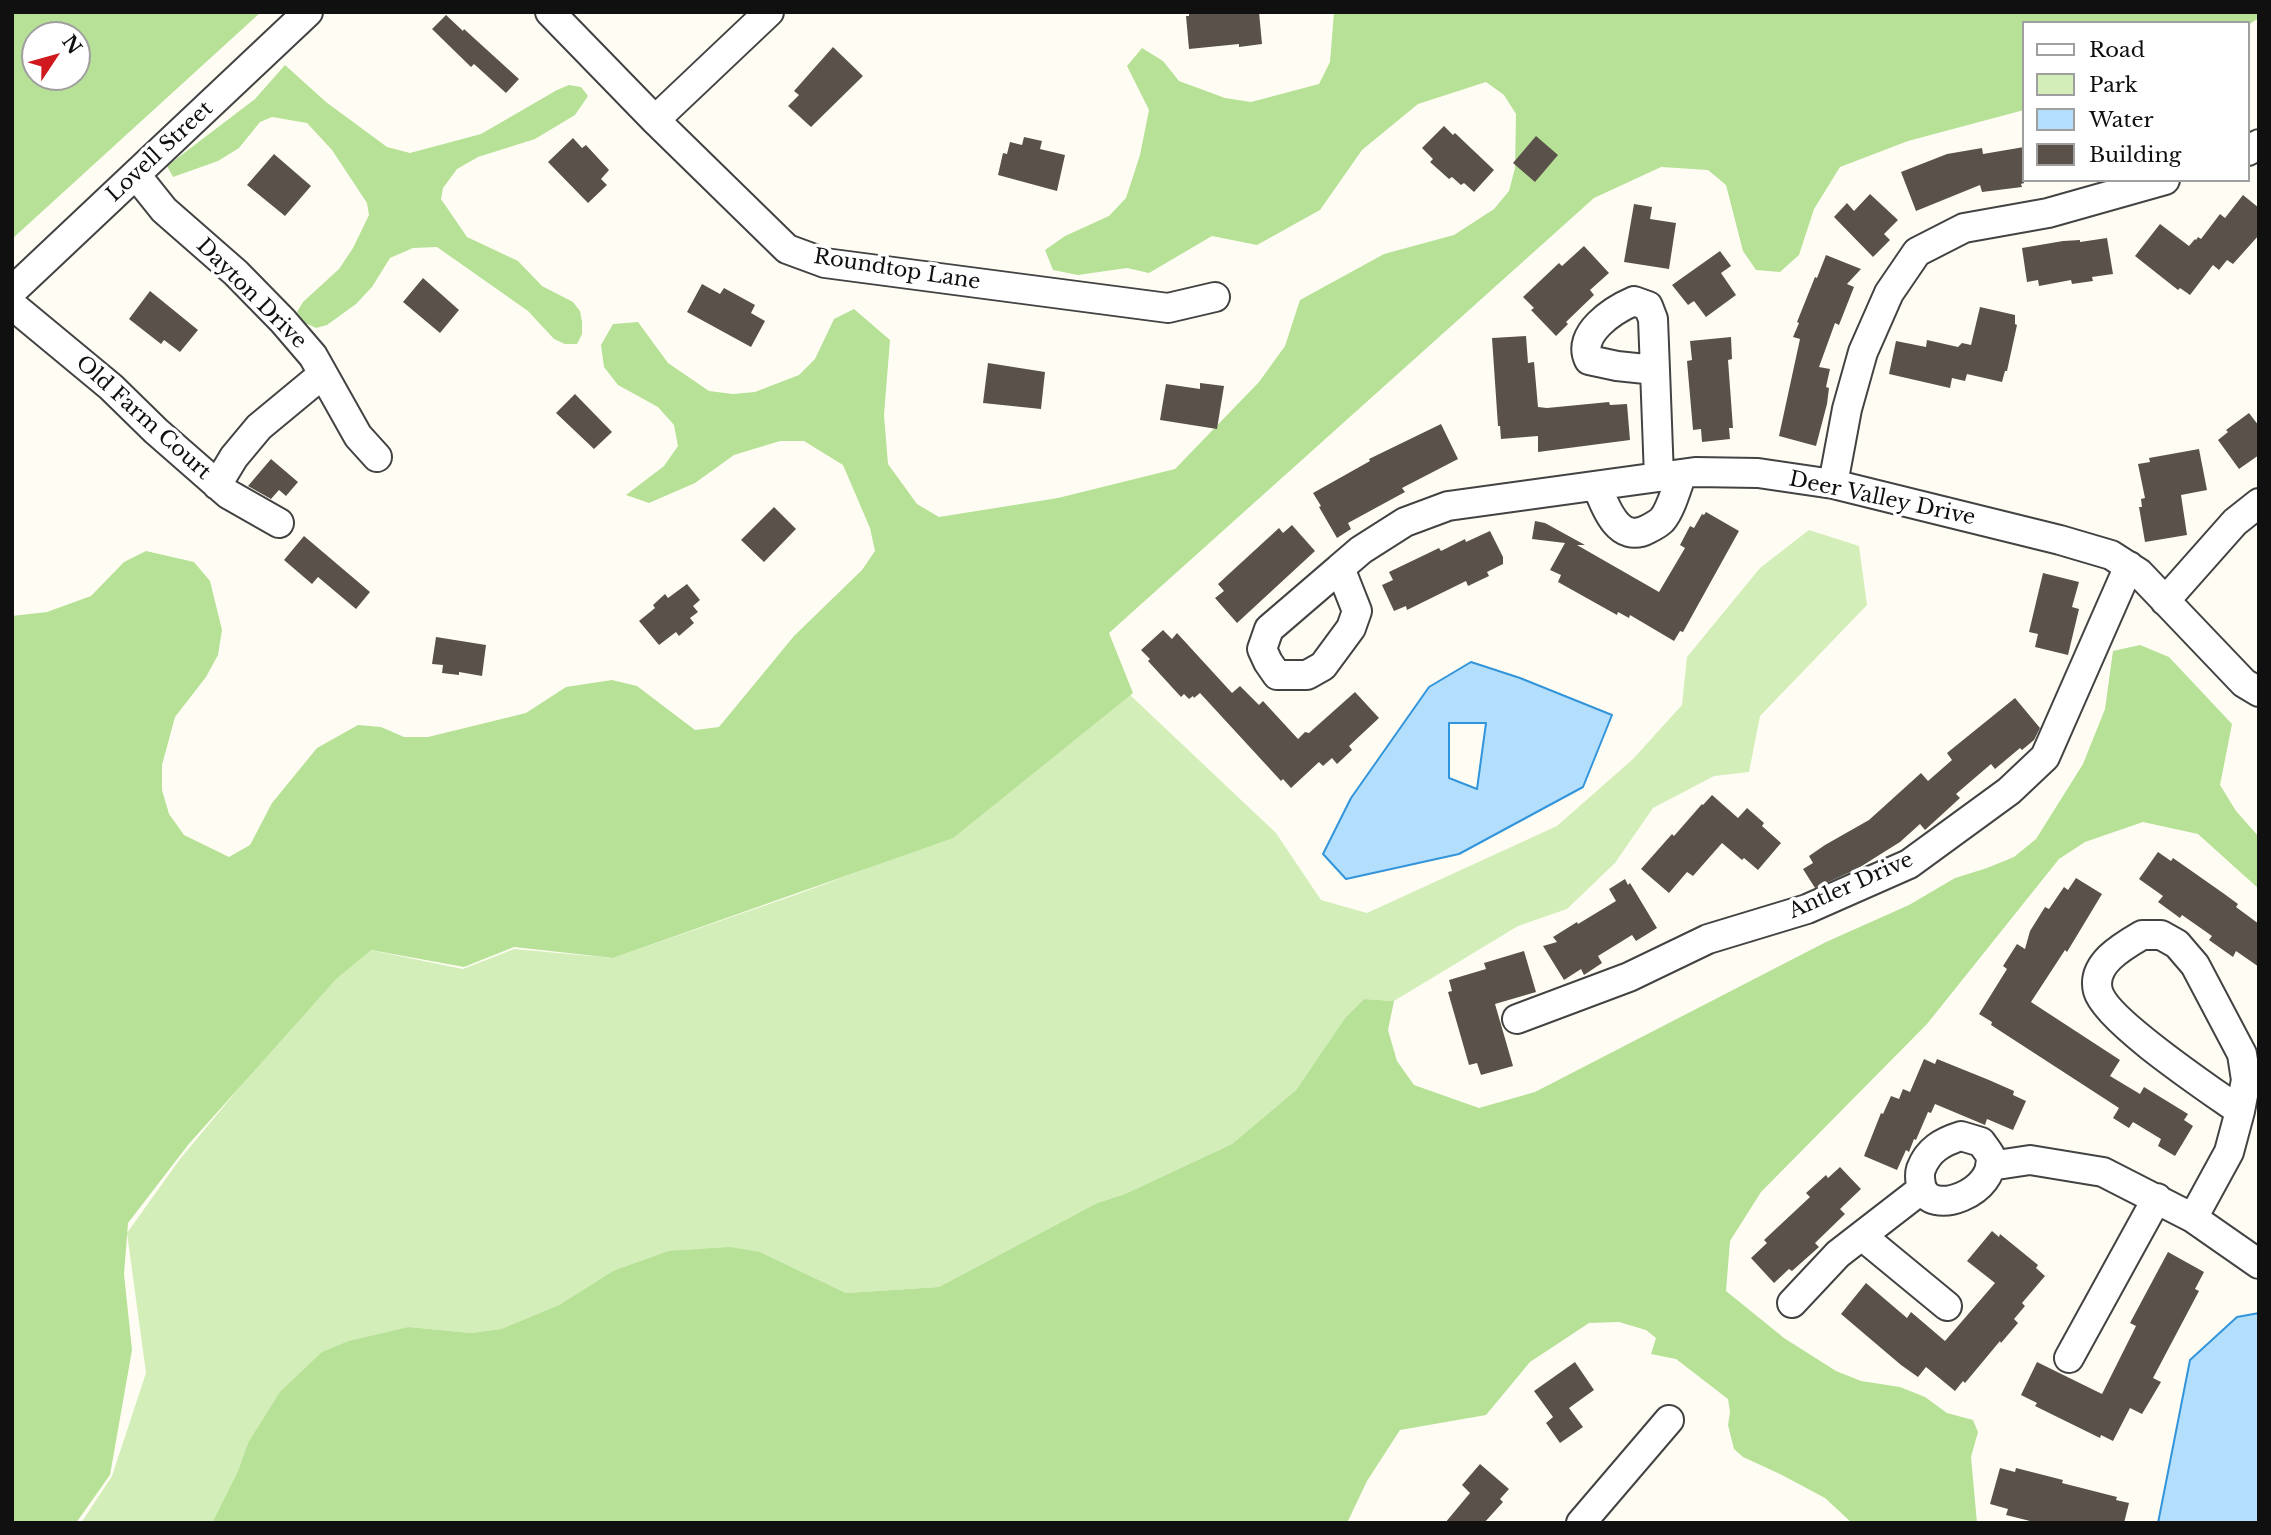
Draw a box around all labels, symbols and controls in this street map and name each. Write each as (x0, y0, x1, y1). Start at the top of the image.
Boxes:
north arrow (21, 21, 91, 91)
legend (2022, 21, 2250, 182)
text: N (57, 31, 86, 59)
text: Road (2089, 37, 2145, 63)
text: Park (2089, 72, 2138, 98)
street label: Lovell Street (102, 96, 218, 208)
text: Water (2089, 107, 2153, 133)
text: Building (2089, 142, 2181, 168)
street label: Dayton Drive (191, 234, 311, 354)
street label: Roundtop Lane (812, 244, 982, 296)
street label: Old Farm Court (70, 351, 216, 485)
street label: Deer Valley Drive (1787, 467, 1977, 531)
street label: Antler Drive (1785, 847, 1917, 925)

